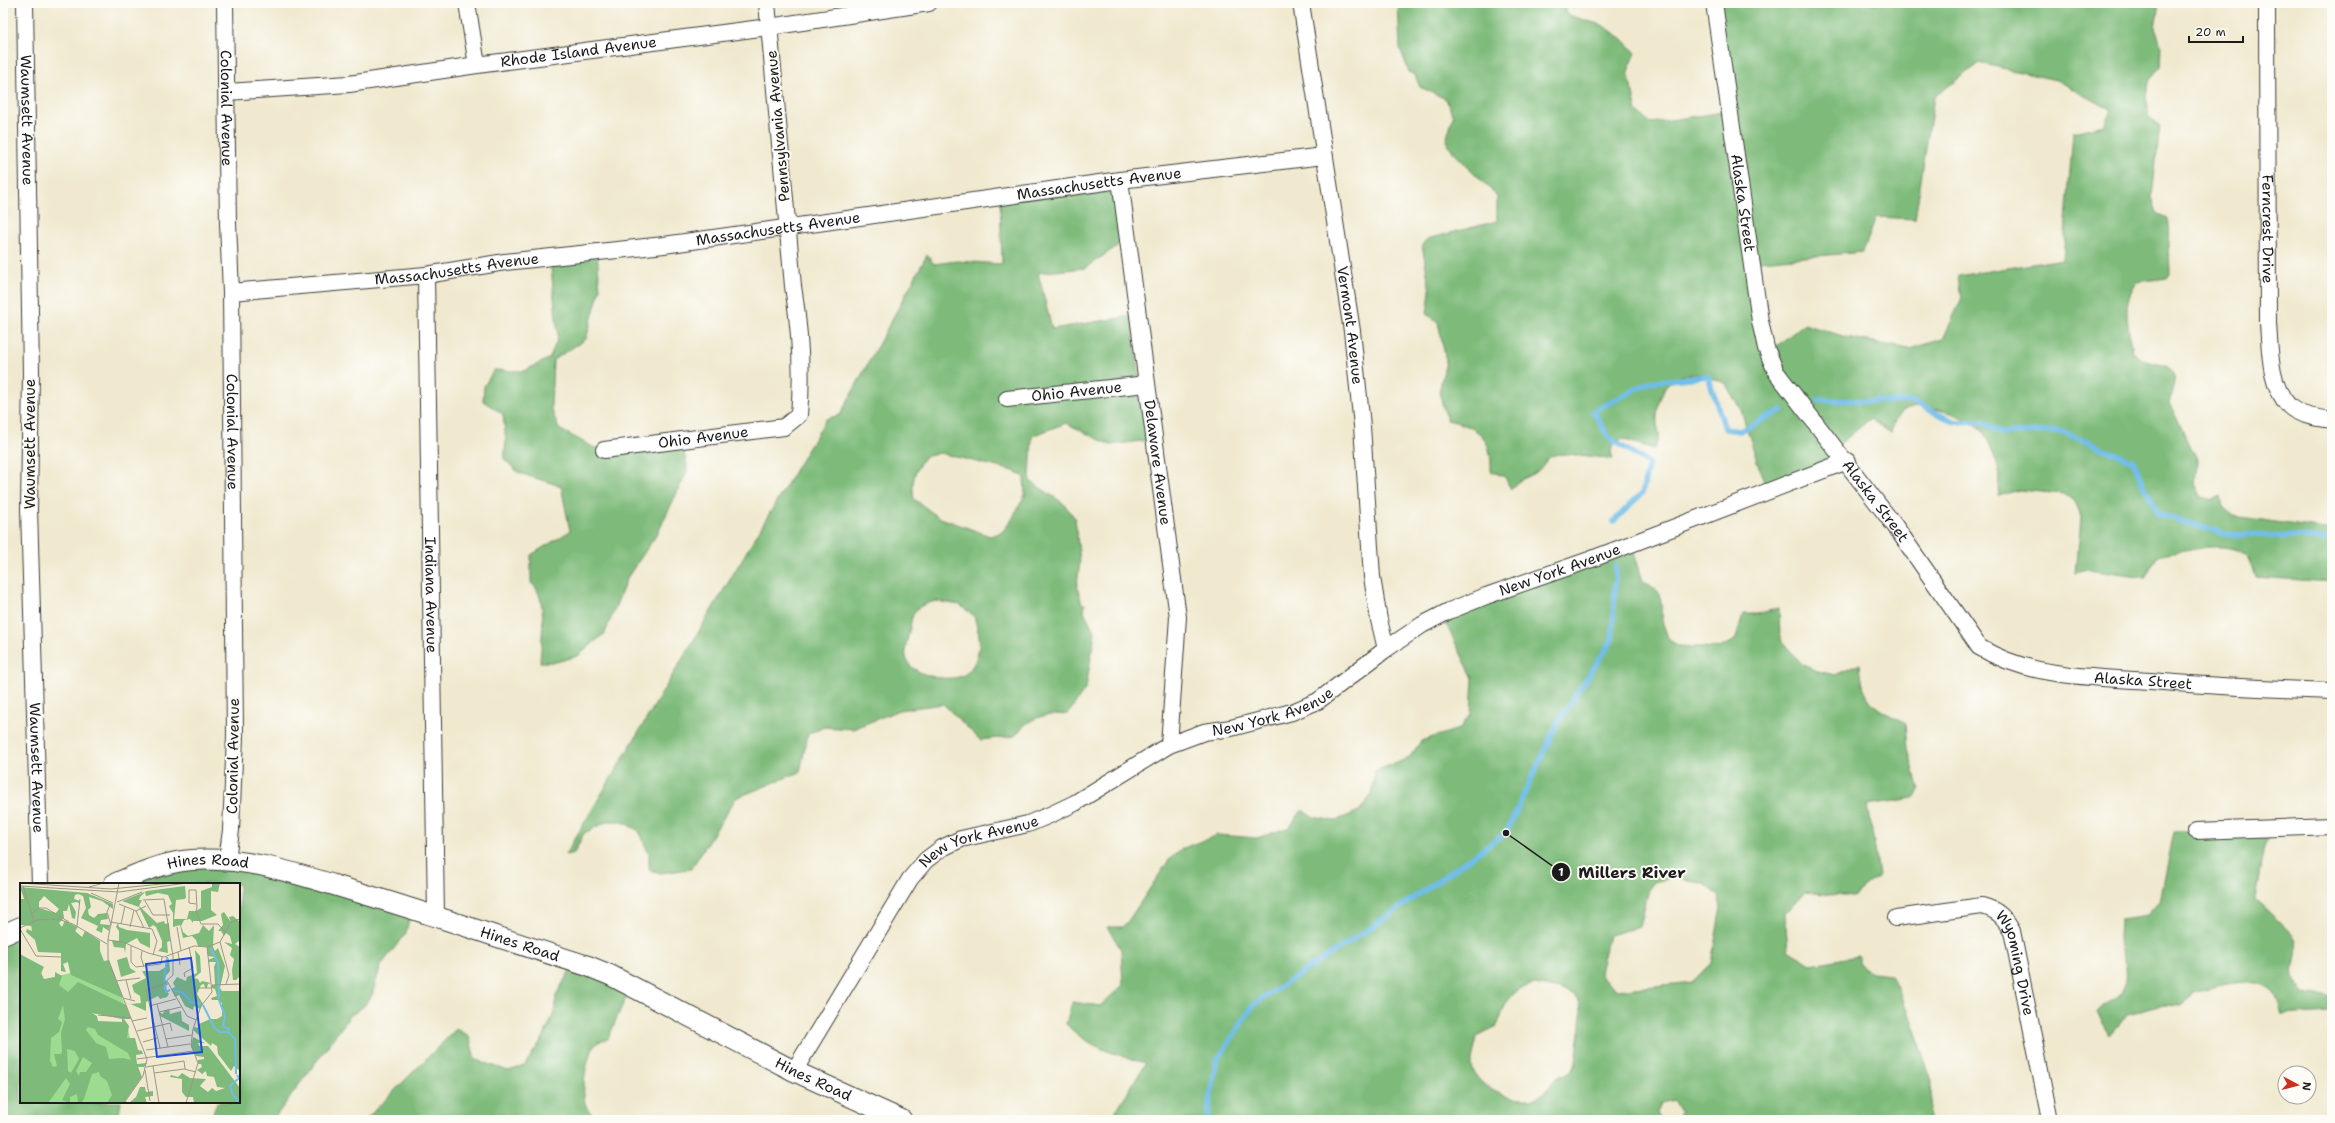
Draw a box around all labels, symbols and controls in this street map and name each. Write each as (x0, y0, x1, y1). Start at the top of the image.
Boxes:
scale bar (2189, 18, 2243, 44)
text: 20 m (2195, 24, 2226, 40)
street label: Rhode Island Avenue (499, 32, 658, 72)
street label: Pennsylvania Avenue (761, 49, 795, 203)
street label: Colonial Avenue (216, 50, 237, 166)
street label: Waumsett Avenue (16, 54, 38, 186)
street label: Alaska Street (1726, 153, 1760, 253)
street label: Massachusetts Avenue (1015, 163, 1182, 205)
street label: Ferncrest Drive (2258, 174, 2278, 284)
street label: Massachusetts Avenue (695, 207, 862, 250)
street label: Massachusetts Avenue (374, 248, 540, 289)
street label: Vermont Avenue (1332, 265, 1368, 386)
street label: Colonial Avenue (222, 374, 243, 490)
street label: Ohio Avenue (1030, 377, 1123, 406)
street label: Waumsett Avenue (20, 379, 40, 509)
street label: Delaware Avenue (1139, 399, 1176, 526)
street label: Ohio Avenue (657, 422, 750, 453)
street label: Alaska Street (1838, 456, 1913, 546)
street label: Indiana Avenue (420, 537, 442, 653)
street label: New York Avenue (1496, 539, 1623, 601)
street label: Alaska Street (2093, 668, 2193, 694)
street label: New York Avenue (1211, 683, 1338, 741)
street label: Colonial Avenue (222, 698, 244, 814)
street label: Waumsett Avenue (25, 702, 49, 833)
street label: New York Avenue (914, 811, 1042, 872)
street label: Hines Road (165, 849, 251, 874)
callout: Millers River (1551, 858, 1694, 886)
text: Millers River (1578, 862, 1686, 883)
text: 1 (1558, 864, 1564, 880)
inset map (20, 883, 240, 1103)
street label: Wyoming Drive (1991, 906, 2039, 1017)
street label: Hines Road (477, 922, 563, 966)
street label: Hines Road (771, 1053, 855, 1106)
north arrow (2277, 1065, 2317, 1105)
text: N (2298, 1081, 2314, 1092)

